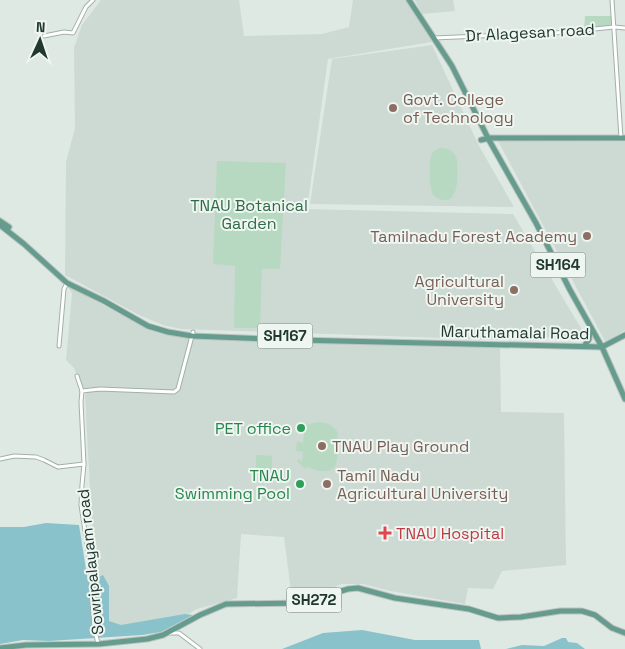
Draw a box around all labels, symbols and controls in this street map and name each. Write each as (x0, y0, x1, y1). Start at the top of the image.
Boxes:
north arrow (15, 15, 65, 65)
text: N (36, 18, 46, 36)
street label: Dr Alagesan road (465, 19, 595, 46)
place label: Govt. College of Technology (403, 89, 514, 128)
marker: Govt. College of Technology (387, 102, 399, 114)
park label: TNAU Botanical Garden (190, 195, 308, 234)
place label: Tamilnadu Forest Academy (370, 226, 577, 247)
marker: Tamilnadu Forest Academy (581, 230, 593, 242)
road number: SH164 (530, 252, 586, 278)
place label: Agricultural University (414, 271, 504, 310)
marker: Agricultural University (508, 284, 520, 296)
street label: Maruthamalai Road (441, 321, 589, 344)
road number: SH167 (258, 324, 312, 348)
place label: PET office (215, 418, 291, 439)
marker: PET office (295, 422, 307, 434)
place label: TNAU Play Ground (332, 436, 469, 457)
marker: TNAU Play Ground (316, 440, 328, 452)
place label: TNAU Swimming Pool (175, 465, 290, 504)
place label: Tamil Nadu Agricultural University (337, 465, 508, 504)
marker: TNAU Swimming Pool (294, 478, 306, 490)
marker: Tamil Nadu Agricultural University (321, 478, 333, 490)
street label: Sowripalayam road (72, 488, 109, 636)
place label: TNAU Hospital (396, 523, 504, 544)
marker: TNAU Hospital (378, 526, 392, 540)
road number: SH272 (286, 588, 342, 612)

